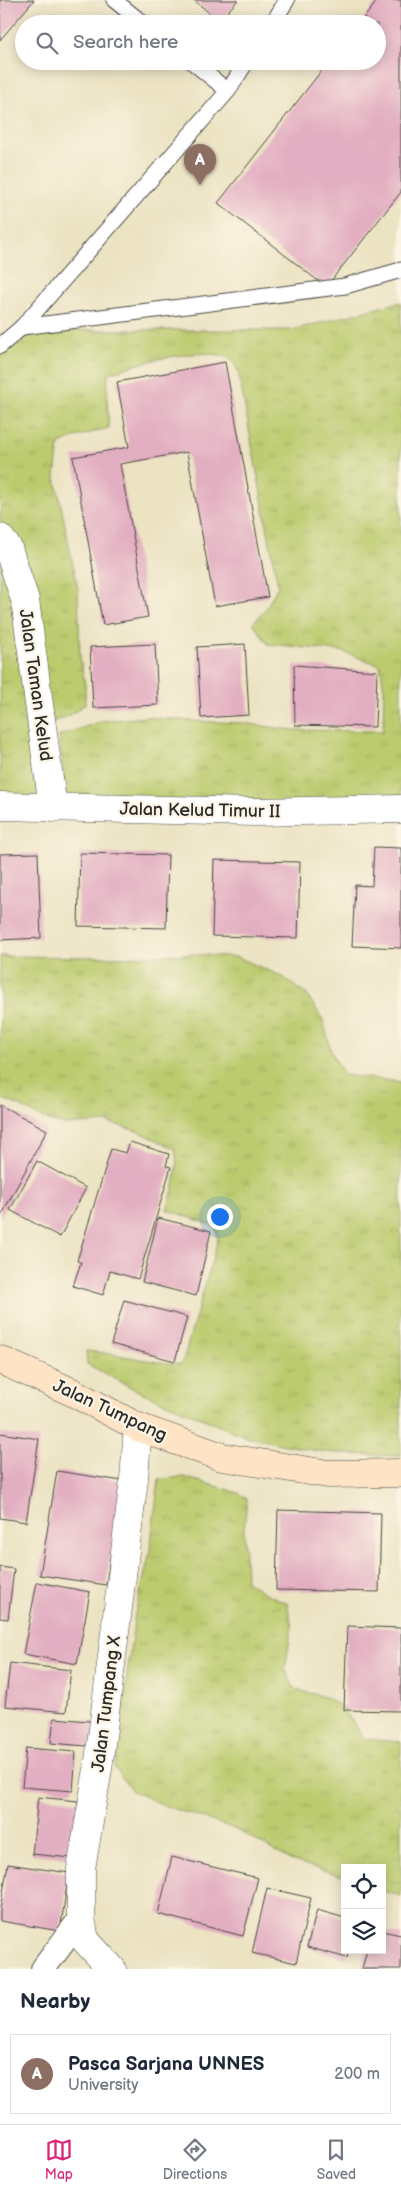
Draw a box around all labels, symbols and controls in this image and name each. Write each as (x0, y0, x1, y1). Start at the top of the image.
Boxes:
search box (15, 15, 386, 70)
icon: search (33, 29, 61, 57)
text: Search here (73, 31, 178, 54)
pin: A (184, 144, 216, 185)
street label: Jalan Taman Kelud (14, 608, 57, 762)
street label: Jalan Kelud Timur II (119, 799, 281, 822)
your location (207, 1204, 233, 1230)
street label: Jalan Tumpang (49, 1375, 170, 1446)
street label: Jalan Tumpang X (88, 1634, 125, 1773)
map controls (341, 1864, 386, 1954)
button: locate (341, 1864, 386, 1909)
button: layers (341, 1909, 386, 1954)
text: Nearby (20, 1989, 90, 2014)
text: Pasca Sarjana UNNES (68, 2053, 264, 2076)
text: A (32, 2065, 42, 2084)
text: 200 m (334, 2065, 380, 2084)
text: University (68, 2076, 139, 2095)
tab: Map (45, 2136, 73, 2183)
tab: Directions (163, 2136, 227, 2183)
tab: Saved (317, 2136, 356, 2183)

